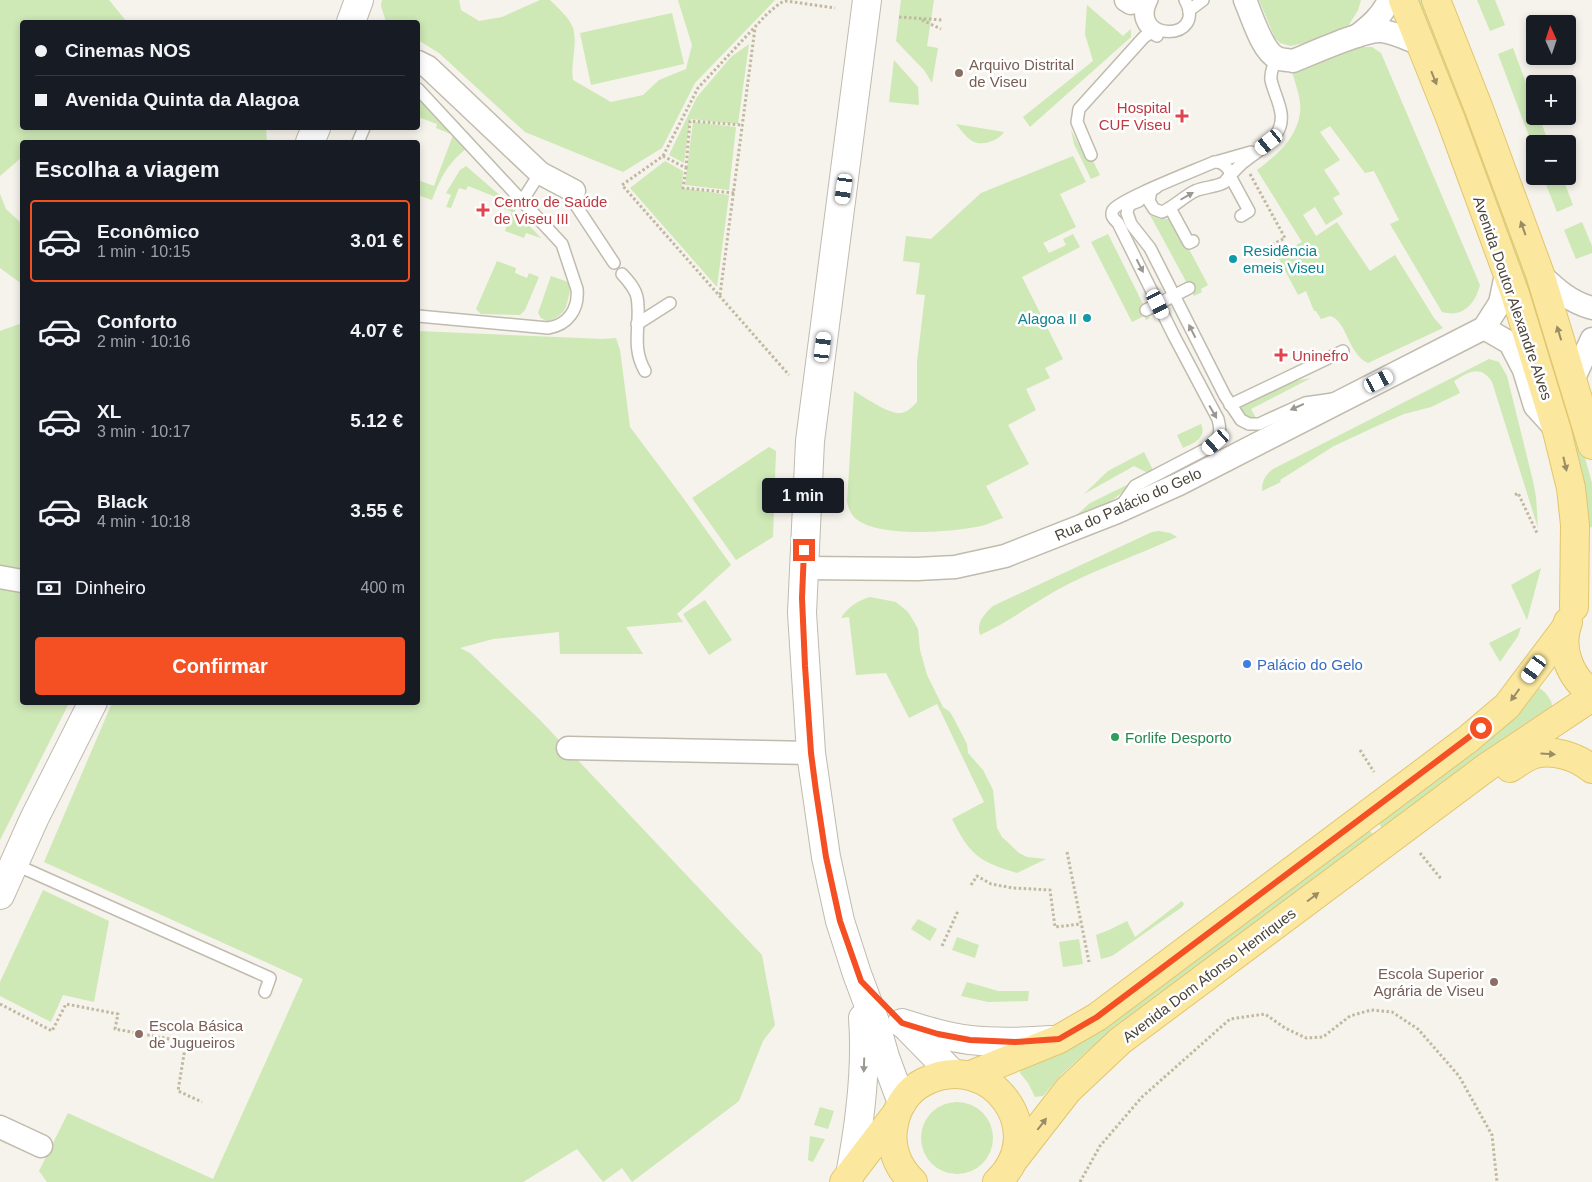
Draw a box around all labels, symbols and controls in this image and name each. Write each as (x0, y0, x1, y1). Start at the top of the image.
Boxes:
north arrow (1526, 15, 1576, 65)
map controls (1526, 15, 1576, 185)
text: Cinemas NOS (65, 40, 191, 61)
place label: Arquivo Distrital de Viseu (969, 56, 1074, 90)
marker: Arquivo Distrital de Viseu (953, 67, 965, 79)
one-way arrow (1431, 71, 1439, 85)
button: + (1526, 75, 1576, 125)
text: Avenida Quinta da Alagoa (65, 89, 299, 110)
place label: Hospital CUF Viseu (1099, 99, 1171, 133)
marker: Hospital CUF Viseu (1175, 109, 1189, 123)
car (1252, 127, 1285, 157)
button: − (1526, 135, 1576, 185)
text: Escolha a viagem (35, 157, 220, 182)
car (834, 173, 853, 205)
one-way arrow (1179, 192, 1194, 200)
place label: Centro de Saúde de Viseu III (494, 193, 607, 227)
street label: Avenida Doutor Alexandre Alves (1470, 194, 1556, 402)
marker: Centro de Saúde de Viseu III (476, 203, 490, 217)
icon: car (37, 219, 82, 264)
one-way arrow (1519, 220, 1527, 235)
text: Econômico (97, 221, 199, 242)
text: 3.01 € (350, 230, 403, 251)
place label: Residência emeis Viseu (1243, 242, 1324, 276)
text: 1 min · 10:15 (97, 243, 190, 260)
marker: Residência emeis Viseu (1227, 253, 1239, 265)
one-way arrow (1136, 259, 1144, 274)
car (1144, 287, 1171, 321)
icon: car (37, 309, 82, 354)
place label: Alagoa II (1018, 310, 1077, 327)
text: Conforto (97, 311, 177, 332)
marker: Alagoa II (1081, 312, 1093, 324)
text: 4.07 € (350, 320, 403, 341)
one-way arrow (1188, 324, 1196, 339)
one-way arrow (1554, 326, 1562, 341)
car (813, 331, 832, 363)
text: 2 min · 10:16 (97, 333, 190, 350)
place label: Uninefro (1292, 347, 1349, 364)
marker: Uninefro (1274, 348, 1288, 362)
car (1362, 368, 1395, 394)
icon: car (37, 399, 82, 444)
text: XL (97, 401, 121, 422)
one-way arrow (1290, 403, 1304, 411)
one-way arrow (1209, 404, 1217, 419)
text: 5.12 € (350, 410, 403, 431)
text: 3 min · 10:17 (97, 423, 190, 440)
car (1199, 426, 1232, 458)
one-way arrow (1561, 456, 1569, 471)
street label: Rua do Palácio do Gelo (1052, 464, 1204, 544)
callout: 1 min (763, 478, 845, 512)
text: 1 min (782, 487, 824, 504)
icon: car (37, 489, 82, 534)
text: Black (97, 491, 148, 512)
text: 3.55 € (350, 500, 403, 521)
text: 4 min · 10:18 (97, 513, 190, 530)
route end (793, 539, 815, 561)
icon: cash (35, 574, 63, 602)
text: Dinheiro (75, 577, 146, 598)
text: 400 m (361, 579, 405, 596)
button: Confirmar (35, 637, 405, 695)
car (1519, 652, 1548, 686)
place label: Palácio do Gelo (1257, 656, 1363, 673)
marker: Palácio do Gelo (1241, 658, 1253, 670)
one-way arrow (1510, 688, 1520, 702)
route start (1470, 717, 1492, 739)
place label: Forlife Desporto (1125, 729, 1232, 746)
marker: Forlife Desporto (1109, 731, 1121, 743)
one-way arrow (1540, 750, 1556, 758)
one-way arrow (1306, 892, 1320, 902)
street label: Avenida Dom Afonso Henriques (1119, 904, 1299, 1046)
place label: Escola Superior Agrária de Viseu (1373, 965, 1484, 999)
marker: Escola Superior Agrária de Viseu (1488, 976, 1500, 988)
place label: Escola Básica de Jugueiros (149, 1017, 244, 1051)
marker: Escola Básica de Jugueiros (133, 1028, 145, 1040)
one-way arrow (859, 1057, 867, 1073)
one-way arrow (1037, 1117, 1048, 1130)

